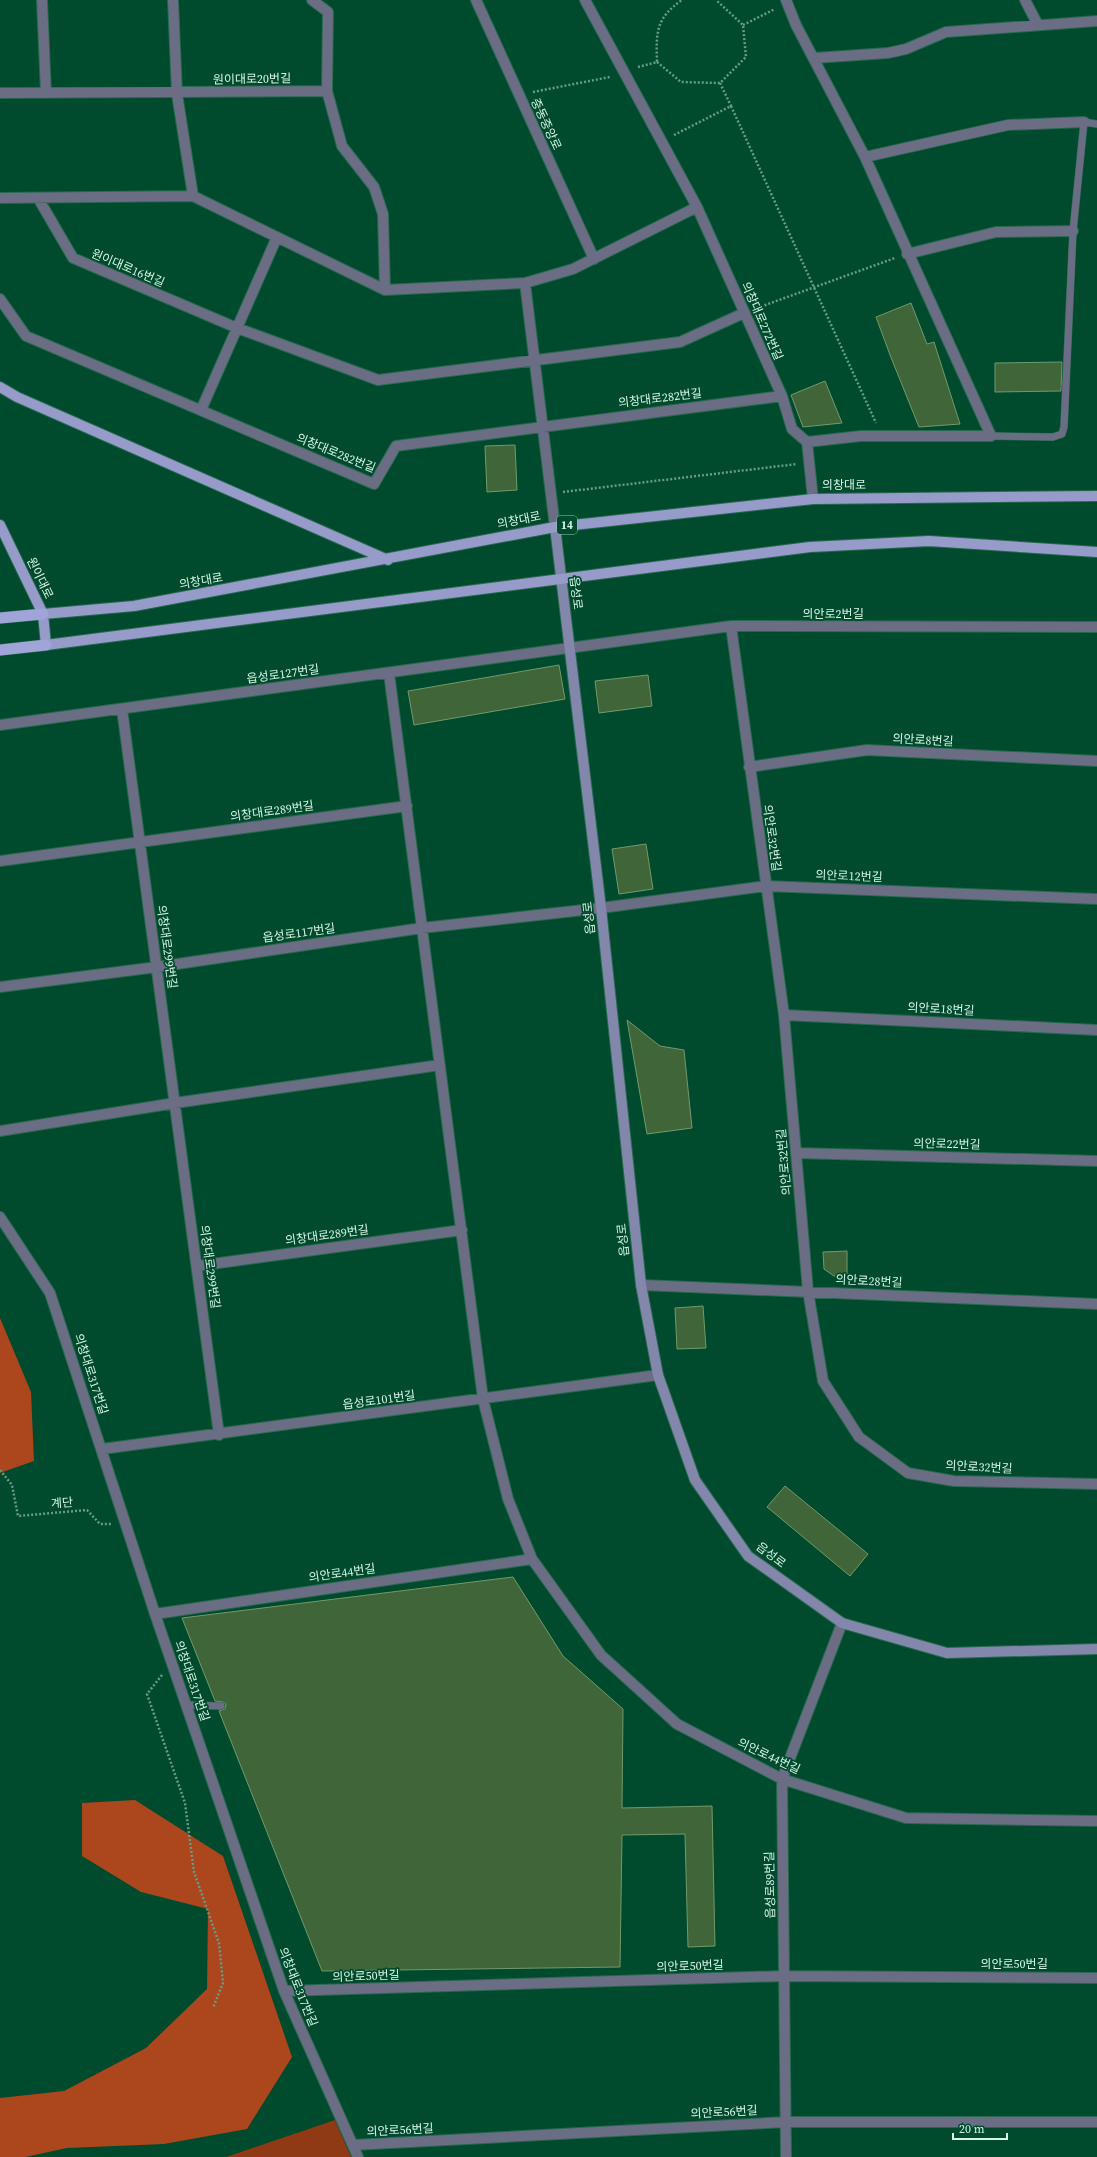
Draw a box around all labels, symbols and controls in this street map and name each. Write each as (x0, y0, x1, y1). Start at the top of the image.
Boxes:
street label: 원이대로20번길 (213, 70, 291, 88)
street label: 중동중앙로 (527, 96, 565, 152)
street label: 원이대로16번길 (89, 245, 167, 291)
street label: 의창대로272번길 (738, 279, 786, 363)
street label: 의창대로282번길 (617, 385, 703, 411)
street label: 의창대로282번길 (294, 430, 378, 476)
street label: 의창대로 (822, 477, 866, 493)
street label: 의창대로 (496, 508, 542, 532)
road number: 14 (557, 516, 577, 534)
street label: 원이대로 (23, 555, 57, 601)
street label: 의창대로 (178, 569, 224, 593)
street label: 읍성로 (566, 576, 586, 610)
street label: 의안로2번길 (802, 606, 864, 622)
street label: 읍성로127번길 (246, 661, 320, 687)
street label: 의안로8번길 (892, 730, 954, 750)
street label: 의창대로289번길 (229, 797, 315, 825)
street label: 의안로32번길 (759, 804, 785, 872)
street label: 의안로12번길 (815, 867, 883, 885)
street label: 읍성로 (579, 901, 599, 935)
street label: 의창대로299번길 (153, 904, 181, 990)
street label: 읍성로117번길 (262, 920, 336, 946)
street label: 의안로18번길 (907, 999, 975, 1019)
street label: 의안로32번길 (773, 1128, 795, 1196)
street label: 의안로22번길 (913, 1135, 981, 1153)
street label: 의창대로289번길 (284, 1221, 370, 1249)
street label: 읍성로 (613, 1223, 633, 1257)
street label: 의창대로299번길 (196, 1224, 224, 1310)
street label: 의안로28번길 (835, 1271, 903, 1291)
street label: 의창대로317번길 (70, 1331, 112, 1417)
street label: 읍성로101번길 (342, 1387, 416, 1413)
street label: 의안로32번길 (945, 1457, 1013, 1477)
street label: 계단 (50, 1494, 74, 1512)
street label: 읍성로 (753, 1539, 789, 1571)
street label: 의안로44번길 (308, 1560, 376, 1586)
street label: 의창대로317번길 (171, 1639, 213, 1723)
street label: 의안로44번길 (735, 1735, 803, 1777)
street label: 읍성로89번길 (761, 1851, 779, 1919)
street label: 의창대로317번길 (275, 1945, 321, 2029)
street label: 의안로50번길 (980, 1956, 1048, 1972)
street label: 의안로50번길 (656, 1957, 724, 1975)
street label: 의안로50번길 (332, 1967, 400, 1985)
street label: 의안로56번길 (690, 2102, 758, 2122)
scale bar (953, 2115, 1007, 2141)
street label: 의안로56번길 (366, 2120, 434, 2140)
text: 20 m (959, 2121, 985, 2137)

